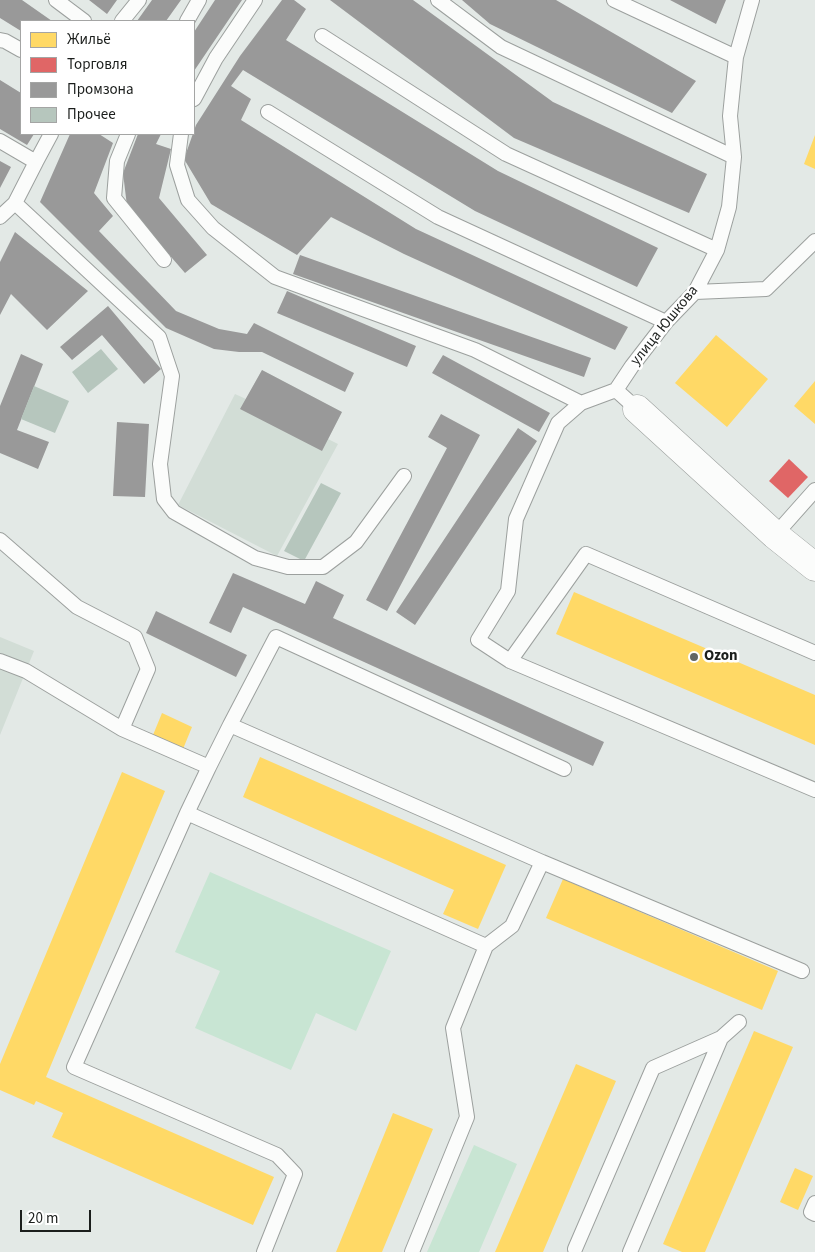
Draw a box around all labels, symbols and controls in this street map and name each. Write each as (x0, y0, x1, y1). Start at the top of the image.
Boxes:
legend (20, 20, 195, 135)
text: Жильё (67, 29, 111, 50)
text: Торговля (67, 54, 127, 75)
text: Промзона (67, 79, 134, 100)
text: Прочее (67, 104, 116, 125)
street label: улица Юшкова (627, 282, 703, 370)
place label: Ozon (704, 648, 738, 666)
marker: Ozon (688, 651, 700, 663)
scale bar (22, 1200, 94, 1232)
text: 20 m (28, 1208, 58, 1229)

